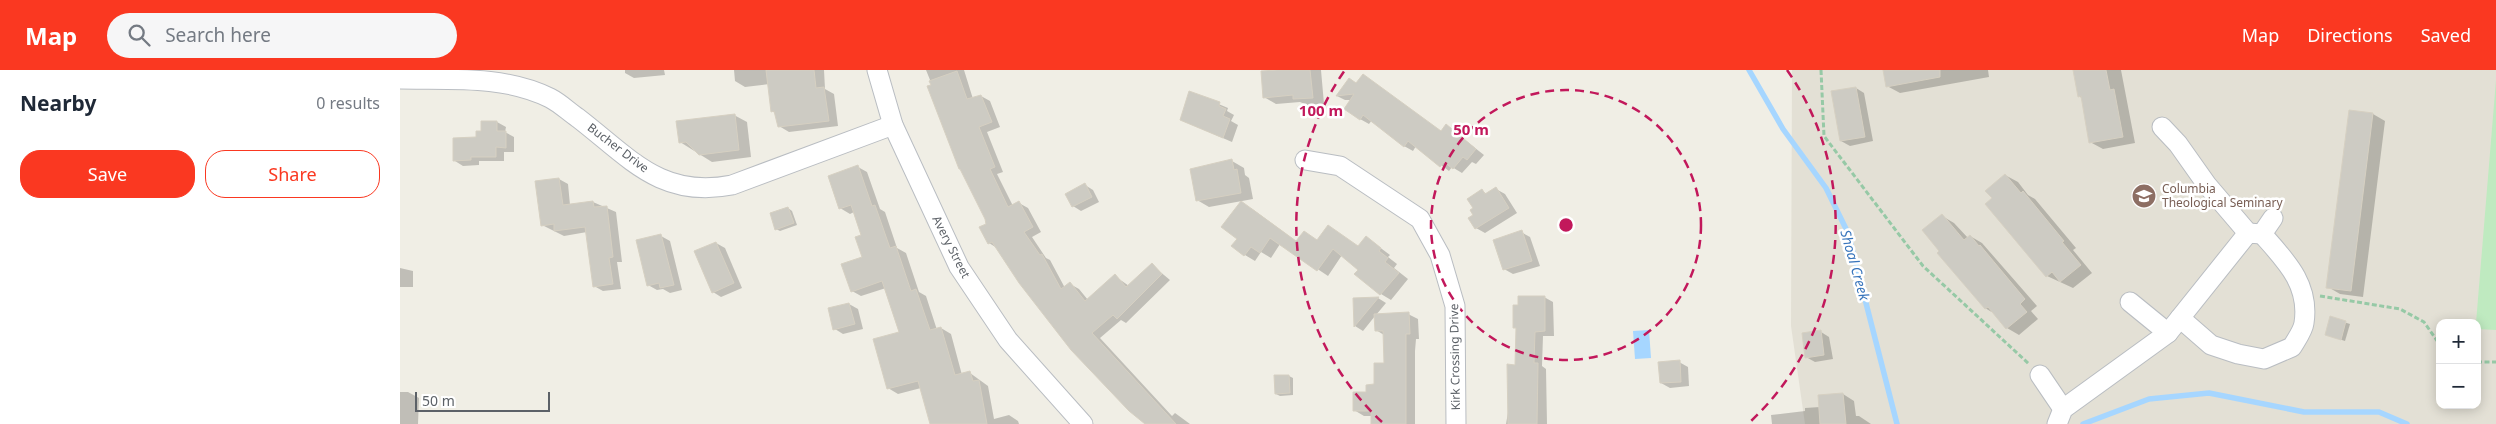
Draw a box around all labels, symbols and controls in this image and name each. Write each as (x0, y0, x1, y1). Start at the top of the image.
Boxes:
search box (107, 13, 457, 58)
text: Map (25, 19, 77, 52)
icon: search (125, 21, 153, 49)
text: Search here (165, 22, 271, 48)
text: Map (2242, 23, 2279, 47)
text: Directions (2307, 23, 2393, 47)
text: Saved (2421, 23, 2471, 47)
text: Nearby (20, 89, 96, 117)
text: 0 results (316, 92, 380, 114)
text: 100 m (1299, 100, 1343, 120)
street label: Bucher Drive (584, 119, 653, 176)
text: 50 m (1453, 119, 1489, 139)
button: Save (20, 150, 195, 198)
button: Share (205, 150, 380, 198)
place label: Columbia Theological Seminary (2162, 180, 2283, 211)
school or university icon: Columbia Theological Seminary (2131, 183, 2157, 209)
street label: Avery Street (928, 213, 975, 282)
centre of rings (1557, 216, 1575, 234)
water label: Shoal Creek (1836, 227, 1875, 303)
street label: Kirk Crossing Drive (1445, 303, 1464, 411)
map controls (2436, 319, 2481, 409)
button: + (2436, 319, 2481, 364)
button: − (2436, 364, 2481, 409)
scale bar (415, 389, 550, 412)
text: 50 m (422, 391, 455, 410)

